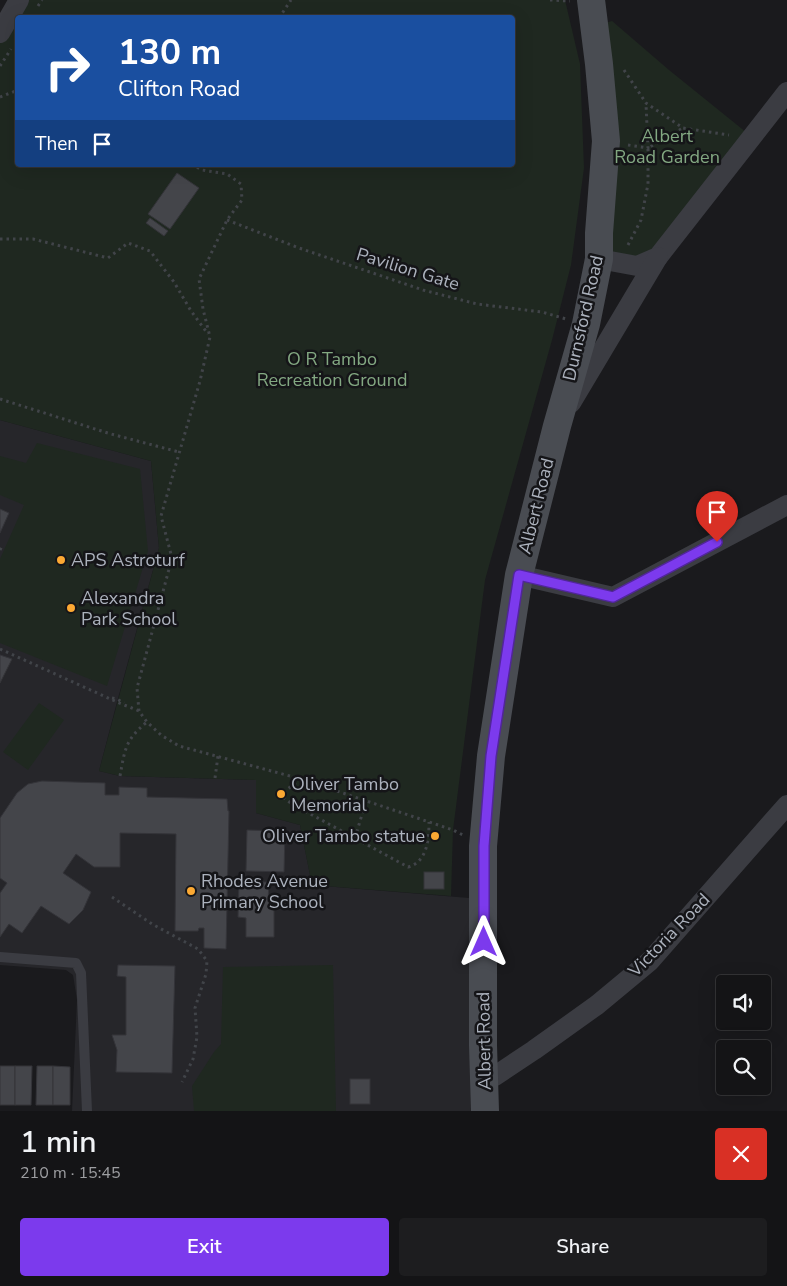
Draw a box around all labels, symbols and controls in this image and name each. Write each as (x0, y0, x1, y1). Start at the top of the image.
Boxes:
text: 130 m (118, 29, 221, 76)
icon: right (35, 35, 100, 100)
text: Clifton Road (118, 74, 240, 104)
park label: Albert Road Garden (614, 124, 720, 169)
icon: arrive (88, 130, 116, 158)
text: Then (35, 131, 78, 157)
street label: Pavilion Gate (354, 242, 462, 296)
street label: Durnsford Road (557, 253, 609, 383)
park label: O R Tambo Recreation Ground (257, 347, 407, 392)
street label: Albert Road (512, 455, 560, 557)
pin (696, 491, 738, 542)
icon: arrive (703, 498, 731, 526)
place label: APS Astroturf (71, 548, 186, 572)
marker: APS Astroturf (55, 554, 67, 566)
place label: Alexandra Park School (81, 586, 177, 631)
marker: Alexandra Park School (65, 602, 77, 614)
place label: Oliver Tambo Memorial (291, 772, 399, 817)
marker: Oliver Tambo Memorial (275, 788, 287, 800)
place label: Oliver Tambo statue (262, 824, 425, 848)
marker: Oliver Tambo statue (429, 830, 441, 842)
place label: Rhodes Avenue Primary School (201, 869, 328, 914)
marker: Rhodes Avenue Primary School (185, 885, 197, 897)
street label: Victoria Road (622, 888, 715, 983)
position arrow (457, 915, 509, 967)
map controls (716, 975, 771, 1095)
button: sound (716, 975, 771, 1030)
street label: Albert Road (471, 992, 497, 1090)
button: search (716, 1040, 771, 1095)
text: 1 min (20, 1122, 96, 1163)
button: close (715, 1128, 767, 1180)
text: 210 m · 15:45 (20, 1162, 121, 1184)
button: Exit (20, 1218, 389, 1276)
button: Share (399, 1218, 767, 1276)

